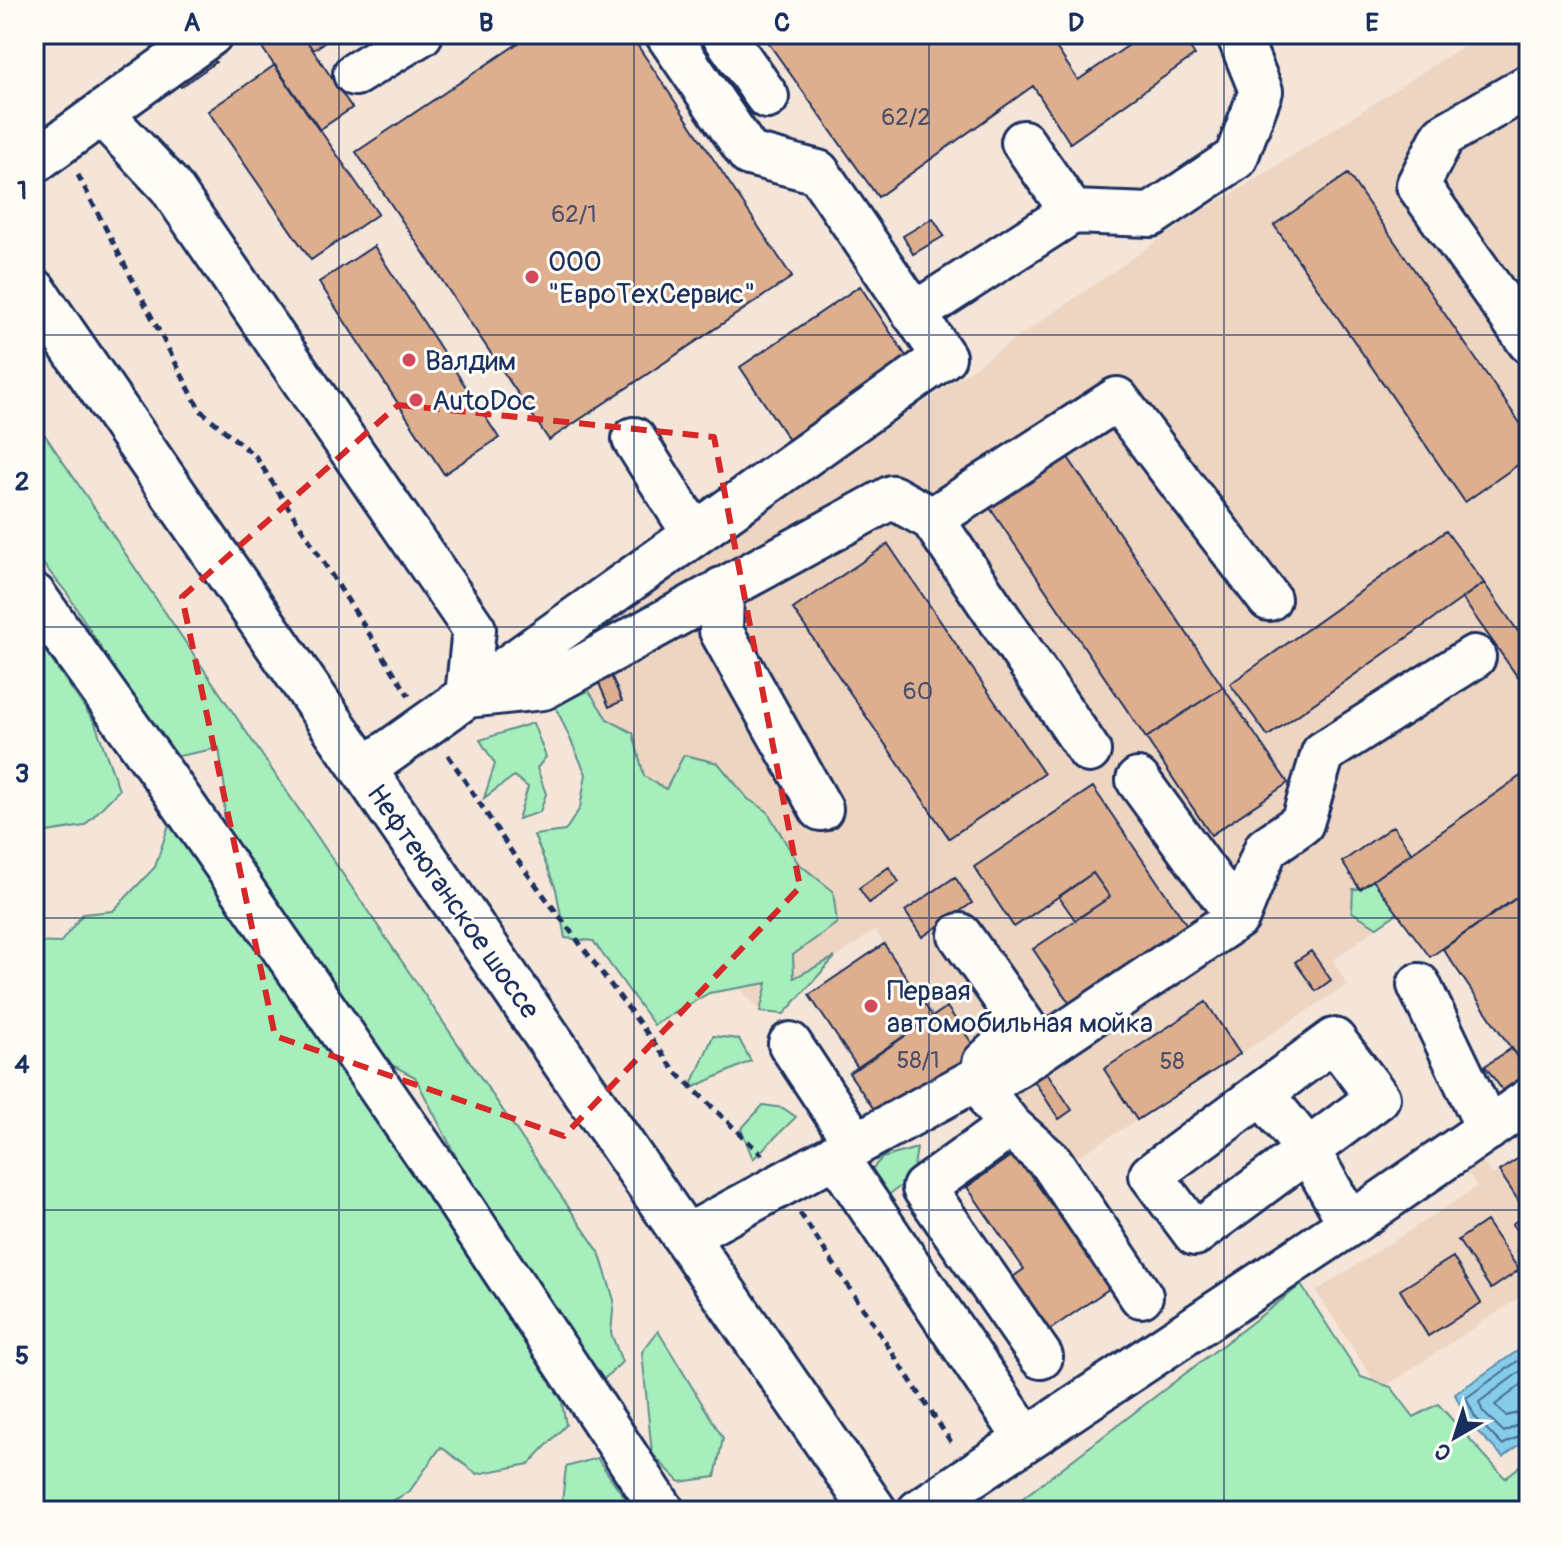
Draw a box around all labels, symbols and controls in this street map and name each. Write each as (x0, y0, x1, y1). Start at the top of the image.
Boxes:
text: A (184, 7, 201, 39)
text: B (479, 7, 493, 39)
text: C (774, 7, 790, 39)
text: D (1068, 7, 1084, 39)
text: E (1365, 7, 1379, 39)
house number: 62/2 (881, 103, 931, 132)
text: 1 (17, 175, 27, 207)
house number: 62/1 (551, 200, 597, 229)
place label: ООО "ЕвроТехСервис" (548, 245, 755, 312)
marker: ООО "ЕвроТехСервис" (523, 268, 541, 286)
place label: Валдим (425, 344, 516, 379)
marker: Валдим (400, 351, 418, 369)
place label: AutoDoc (432, 384, 536, 419)
marker: AutoDoc (407, 391, 425, 409)
text: 2 (15, 466, 29, 498)
house number: 60 (903, 677, 933, 706)
text: 3 (15, 758, 29, 790)
street label: Нефтеюганское шоссе (359, 778, 547, 1026)
place label: Первая автомобильная мойка (887, 974, 1153, 1041)
marker: Первая автомобильная мойка (862, 997, 880, 1015)
house number: 58/1 (896, 1046, 940, 1075)
house number: 58 (1159, 1047, 1185, 1076)
text: 4 (14, 1049, 30, 1081)
text: 5 (15, 1340, 29, 1372)
north arrow (1415, 1397, 1495, 1477)
text: С (1429, 1436, 1457, 1467)

